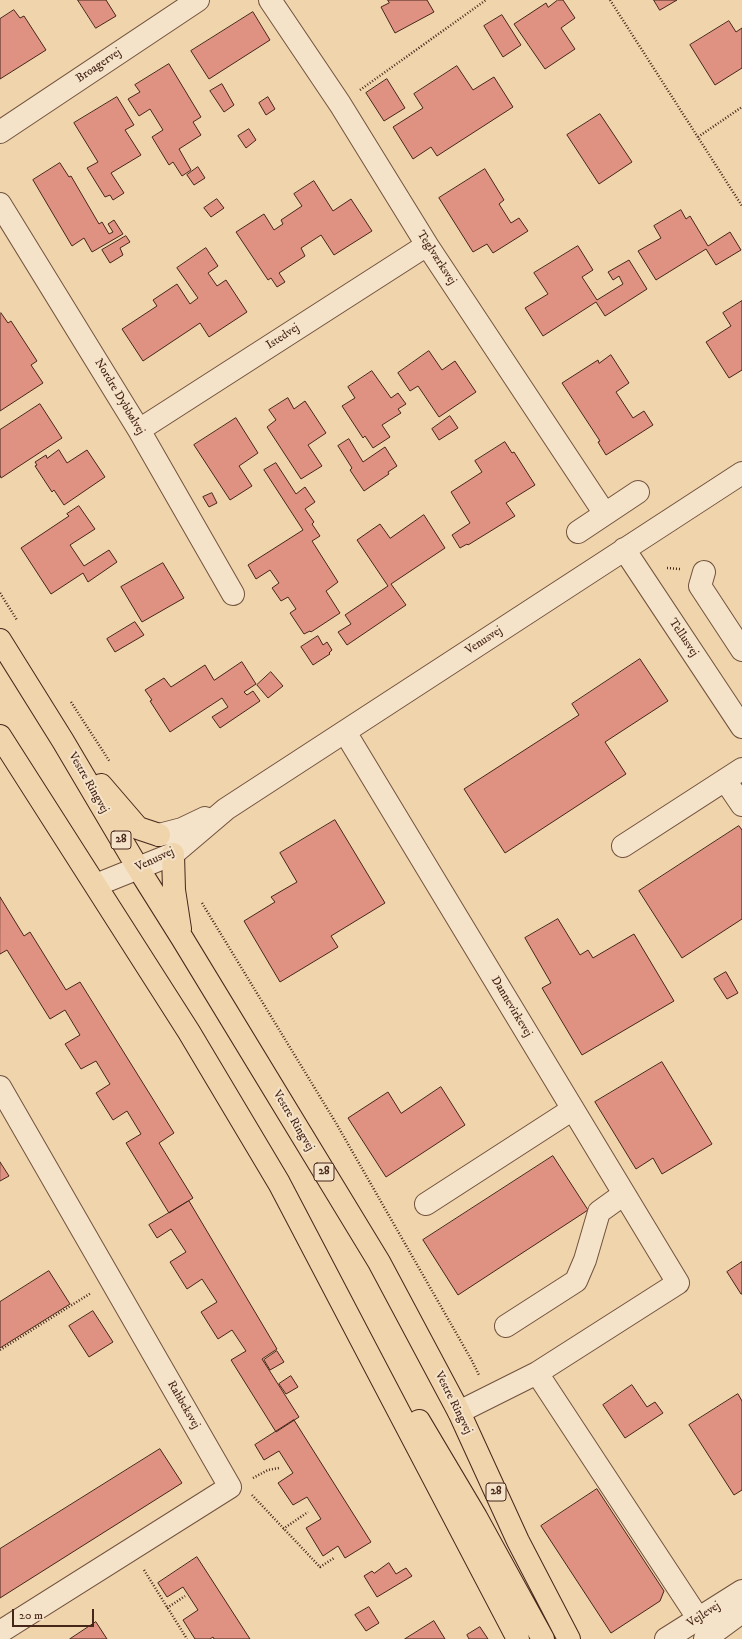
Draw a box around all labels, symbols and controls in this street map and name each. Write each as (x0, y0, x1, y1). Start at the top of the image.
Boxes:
street label: Broagervej (74, 46, 124, 86)
street label: Teglværksvej (413, 228, 459, 288)
street label: Istedvej (264, 321, 302, 353)
street label: Nordre Dybbølvej (91, 356, 147, 438)
street label: Tellusvej (665, 616, 701, 660)
street label: Venusvej (463, 624, 505, 658)
street label: Vestre Ringvej (65, 750, 111, 816)
road number: 28 (111, 831, 131, 849)
street label: Venusvej (133, 845, 177, 875)
street label: Dannevirkevej (487, 974, 535, 1040)
street label: Vestre Ringvej (269, 1088, 317, 1154)
road number: 28 (314, 1163, 334, 1181)
street label: Vestre Ringvej (431, 1369, 475, 1437)
street label: Rahbeksvej (164, 1378, 202, 1432)
road number: 28 (486, 1483, 506, 1501)
street label: Vejlevej (685, 1599, 723, 1631)
scale bar (14, 1601, 96, 1627)
text: 20 m (19, 1608, 43, 1623)

